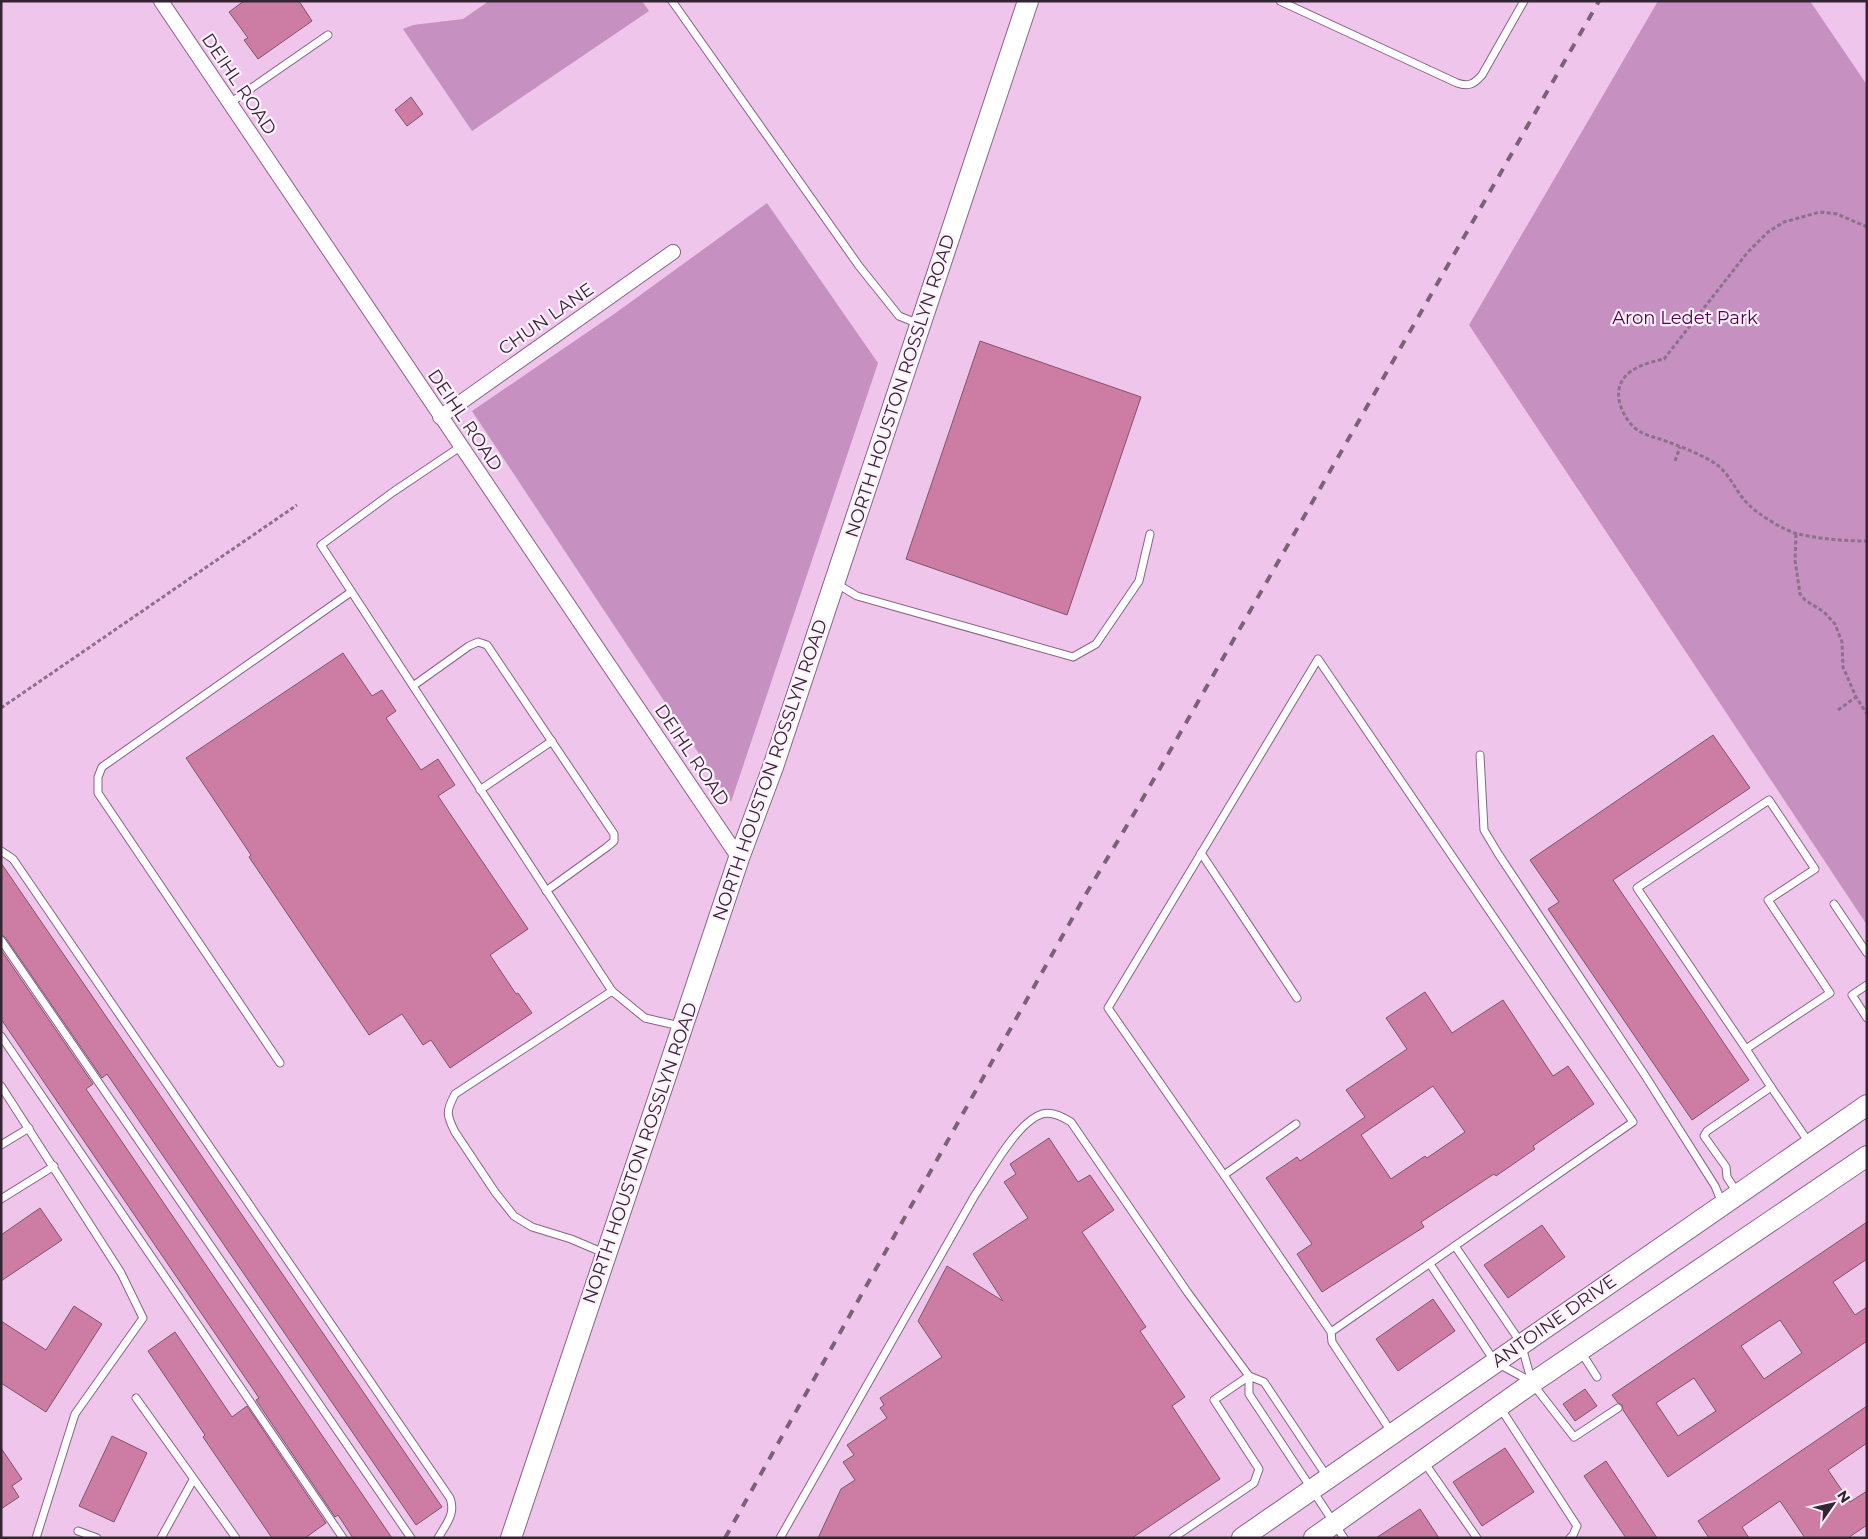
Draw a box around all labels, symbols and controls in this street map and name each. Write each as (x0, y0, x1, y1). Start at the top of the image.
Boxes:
street label: DEIHL ROAD (197, 29, 281, 139)
street label: NORTH HOUSTON ROSSLYN ROAD (840, 232, 960, 540)
street label: CHUN LANE (494, 278, 598, 360)
park label: Aron Ledet Park (1612, 307, 1758, 329)
street label: DEIHL ROAD (423, 365, 507, 475)
street label: NORTH HOUSTON ROSSLYN ROAD (708, 616, 832, 924)
street label: DEIHL ROAD (650, 700, 734, 810)
street label: NORTH HOUSTON ROSSLYN ROAD (578, 999, 702, 1307)
street label: ANTOINE DRIVE (1487, 1270, 1621, 1372)
north arrow (1808, 1479, 1858, 1529)
text: N (1833, 1487, 1854, 1506)

